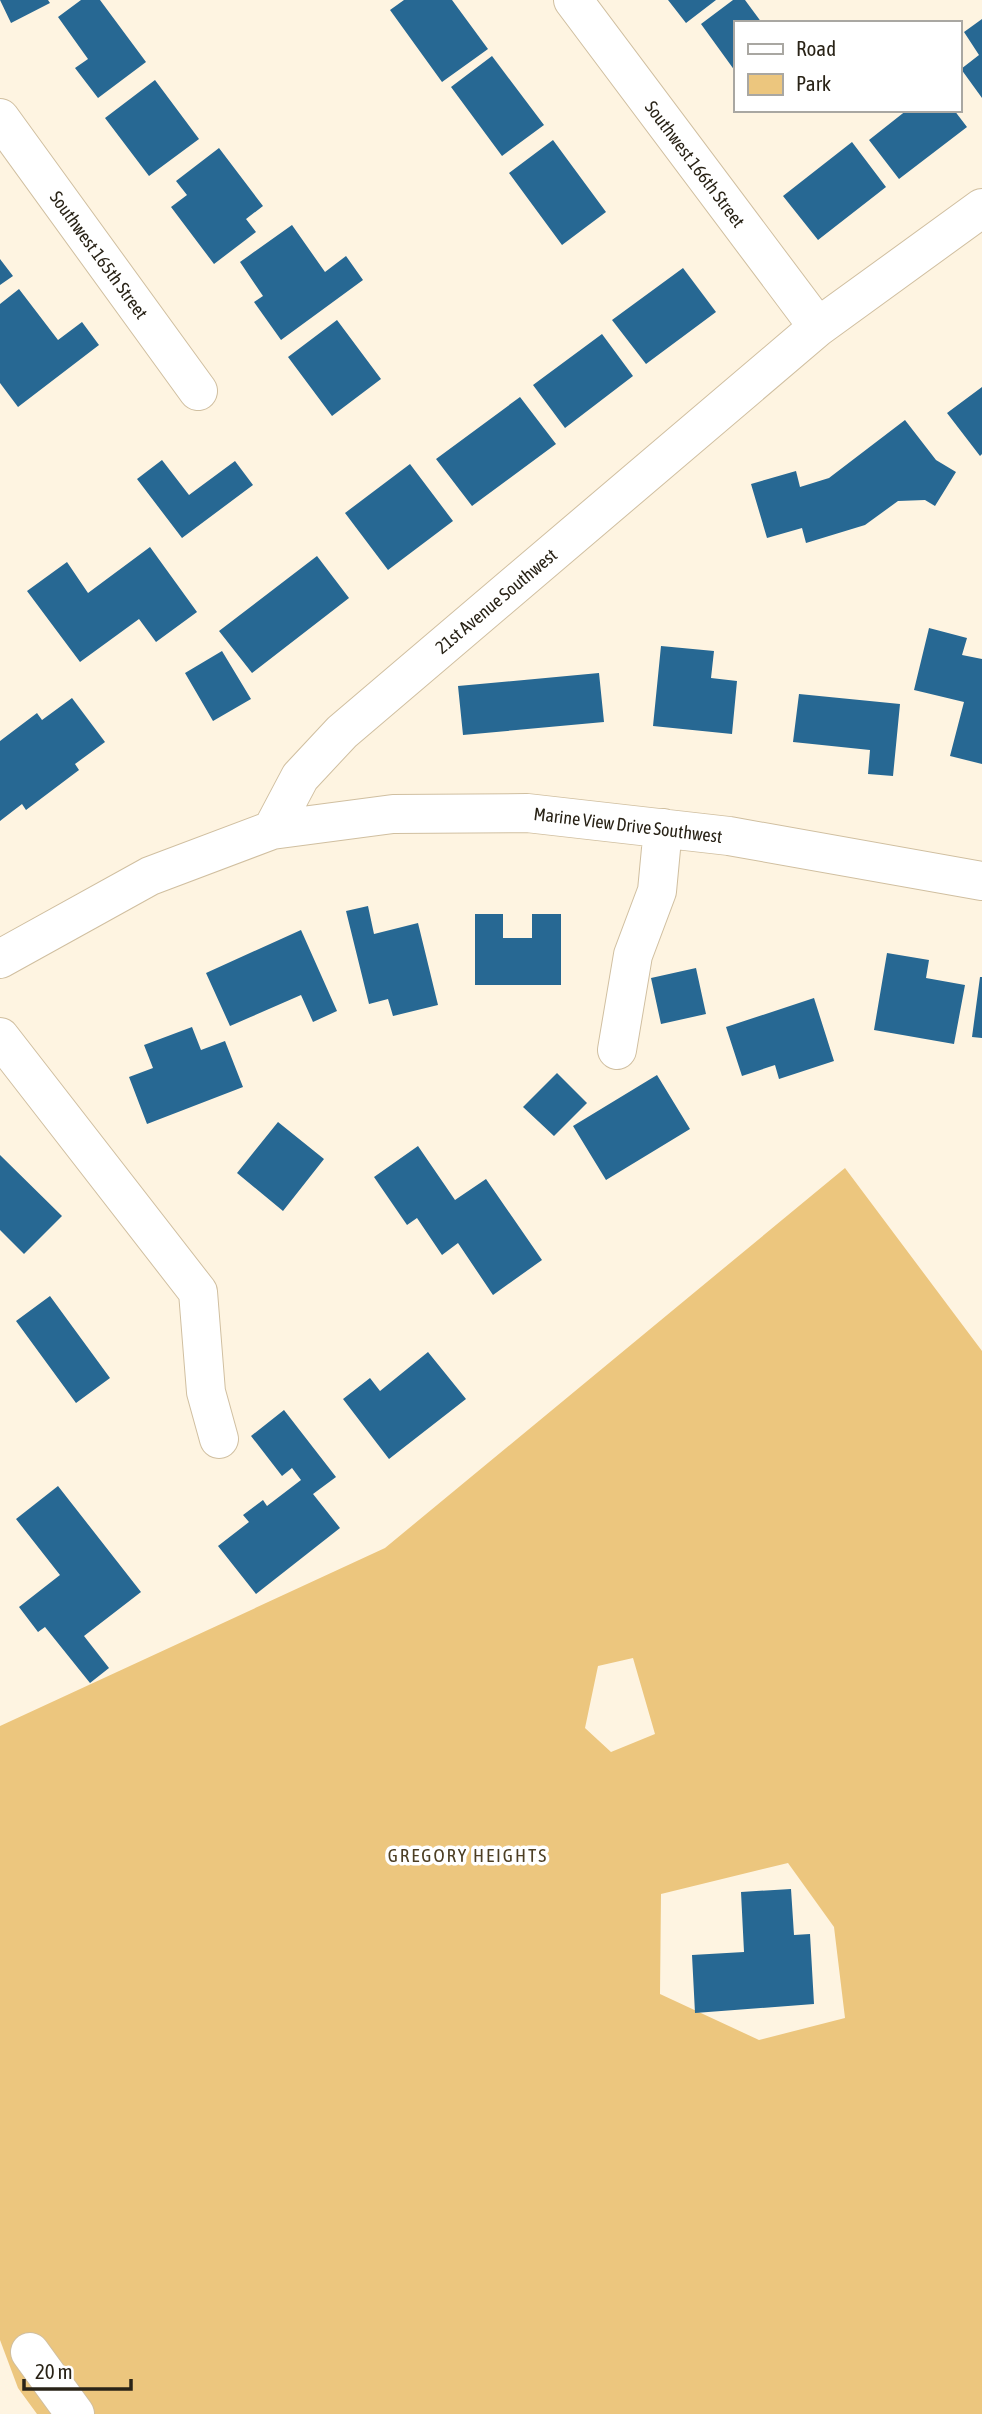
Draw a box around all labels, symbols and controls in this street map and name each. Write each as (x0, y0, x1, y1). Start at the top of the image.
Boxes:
legend (734, 21, 961, 112)
text: Road (796, 36, 836, 60)
text: Park (796, 71, 831, 95)
street label: Southwest 166th Street (641, 97, 749, 231)
street label: Southwest 165th Street (46, 187, 152, 323)
street label: 21st Avenue Southwest (431, 544, 561, 658)
street label: Marine View Drive Southwest (533, 803, 723, 847)
district label: GREGORY HEIGHTS (388, 1844, 548, 1866)
scale bar (24, 2348, 131, 2392)
text: 20 m (35, 2359, 73, 2383)

